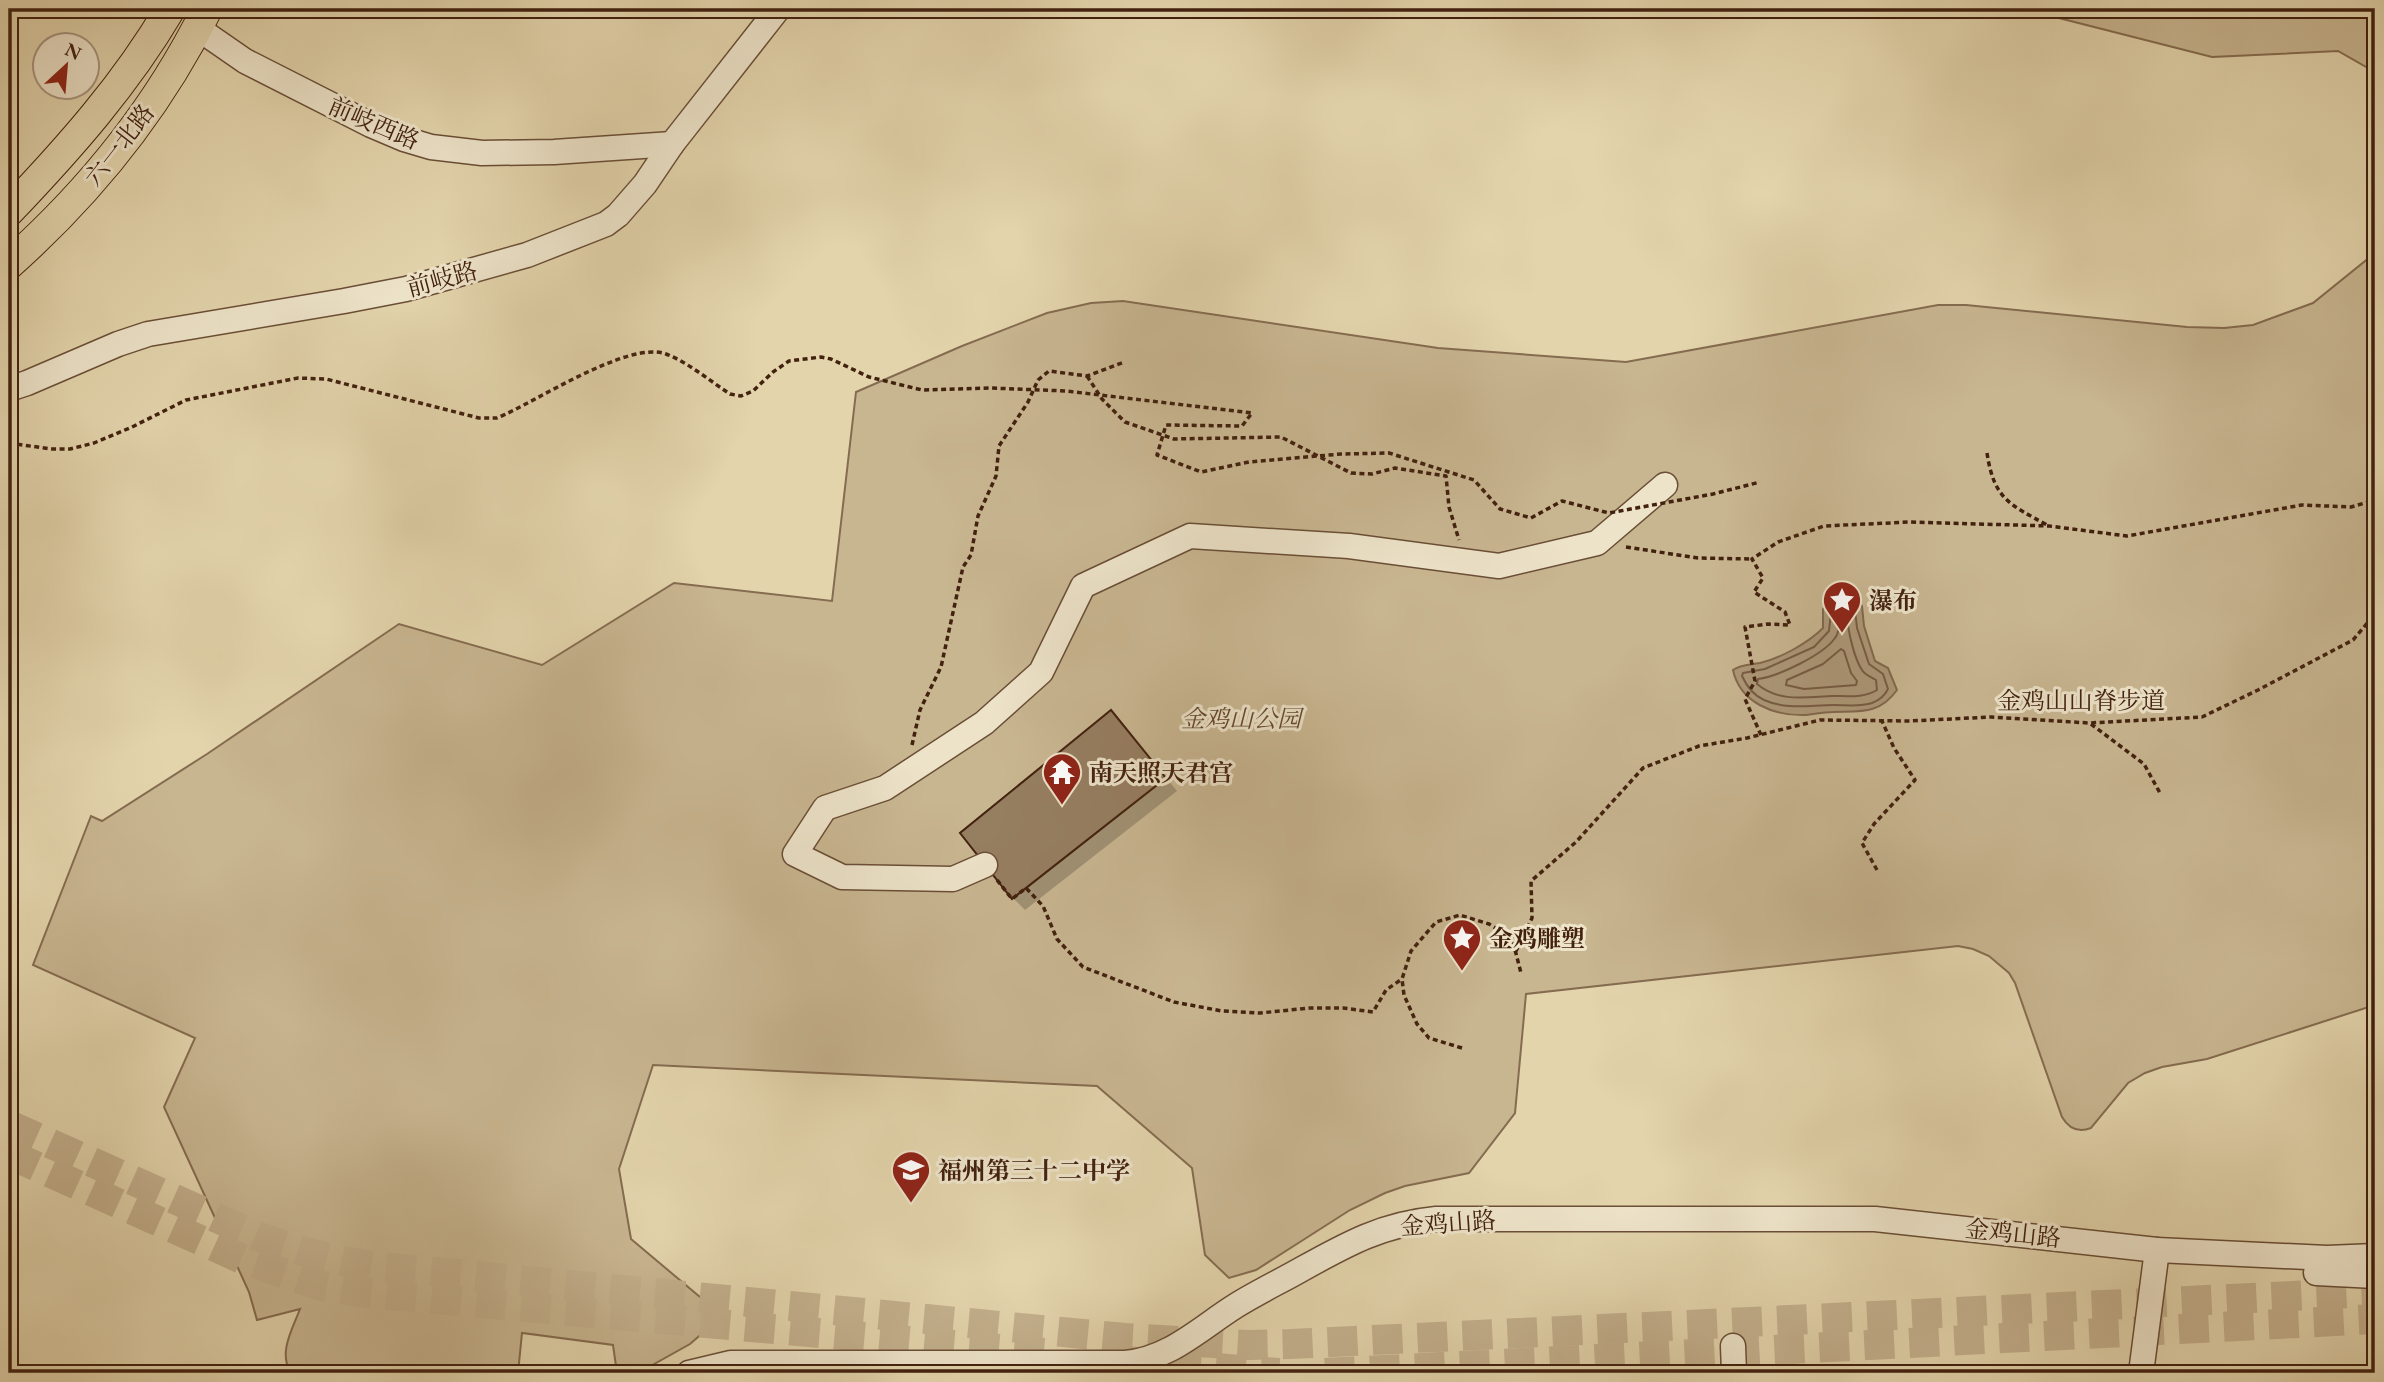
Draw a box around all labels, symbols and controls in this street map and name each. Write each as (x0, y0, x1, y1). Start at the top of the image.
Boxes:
north arrow (32, 32, 102, 102)
text: N (61, 37, 86, 66)
street label: 前岐西路 (324, 90, 424, 156)
street label: 六一北路 (77, 98, 161, 192)
street label: 前岐路 (403, 255, 481, 303)
place icon: 瀑布 (1821, 579, 1863, 634)
place label: 瀑布 (1869, 585, 1917, 616)
street label: 金鸡山山脊步道 (1997, 685, 2165, 716)
park label: 金鸡山公园 (1181, 703, 1305, 734)
temple icon: 南天照天君宫 (1041, 751, 1083, 806)
place label: 南天照天君宫 (1089, 757, 1233, 788)
place icon: 金鸡雕塑 (1441, 917, 1483, 972)
place label: 金鸡雕塑 (1489, 923, 1585, 954)
school or university icon: 福州第三十二中学 (890, 1149, 932, 1204)
place label: 福州第三十二中学 (938, 1155, 1130, 1186)
street label: 金鸡山路 (1399, 1204, 1497, 1242)
street label: 金鸡山路 (1964, 1213, 2062, 1253)

